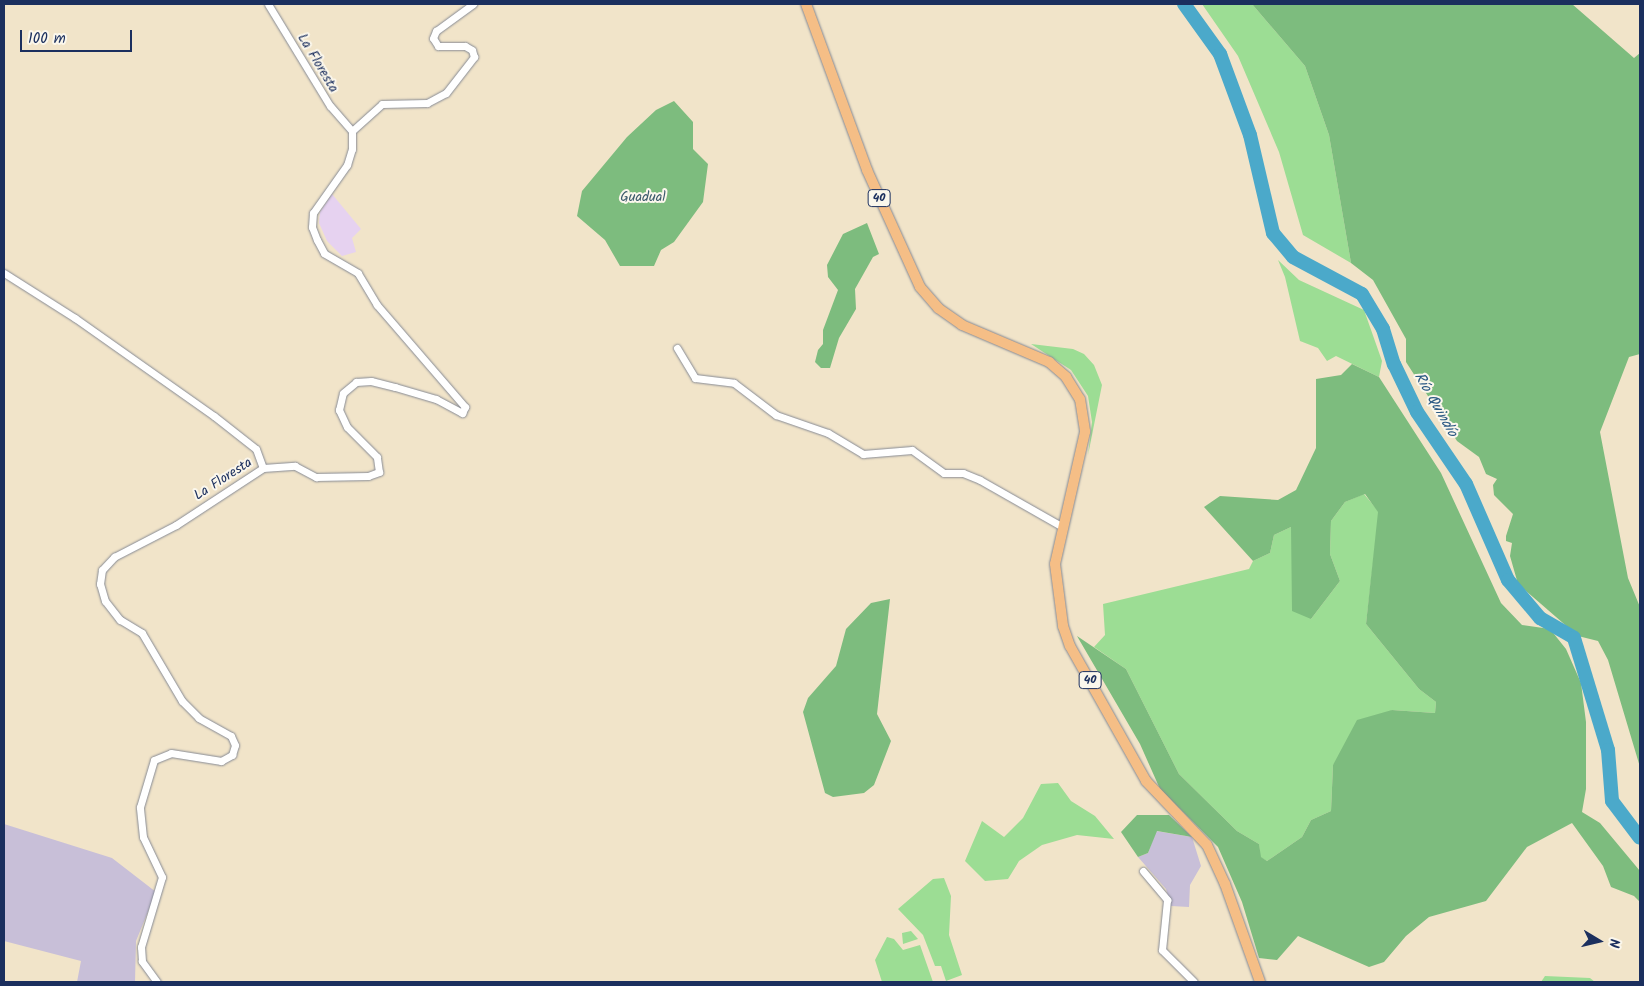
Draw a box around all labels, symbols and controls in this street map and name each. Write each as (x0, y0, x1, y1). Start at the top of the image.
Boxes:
scale bar (22, 20, 135, 52)
text: 100 m (28, 27, 66, 51)
street label: La Floresta (294, 30, 342, 96)
road number: 40 (866, 188, 892, 208)
park label: Guadual (620, 189, 666, 205)
water label: Río Quindío (1409, 370, 1461, 440)
street label: La Floresta (191, 454, 255, 504)
road number: 40 (1078, 670, 1102, 690)
north arrow (1574, 916, 1624, 966)
text: N (1602, 937, 1625, 949)

